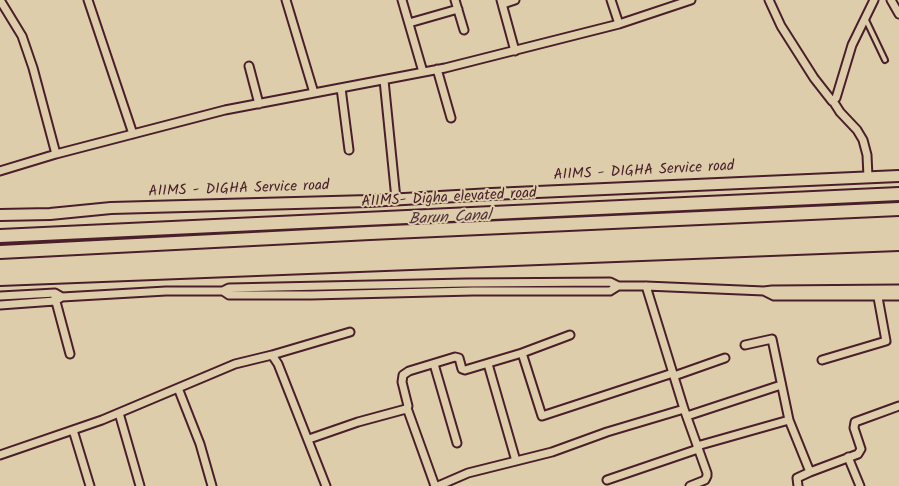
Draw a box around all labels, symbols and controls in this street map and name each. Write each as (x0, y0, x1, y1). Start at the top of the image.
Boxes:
street label: AIIMS - DIGHA Service road (553, 158, 735, 186)
street label: AIIMS - DIGHA Service road (148, 178, 330, 202)
street label: AIIMS- Digha elevated road (361, 185, 537, 213)
water label: Barun Canal (408, 207, 492, 231)

